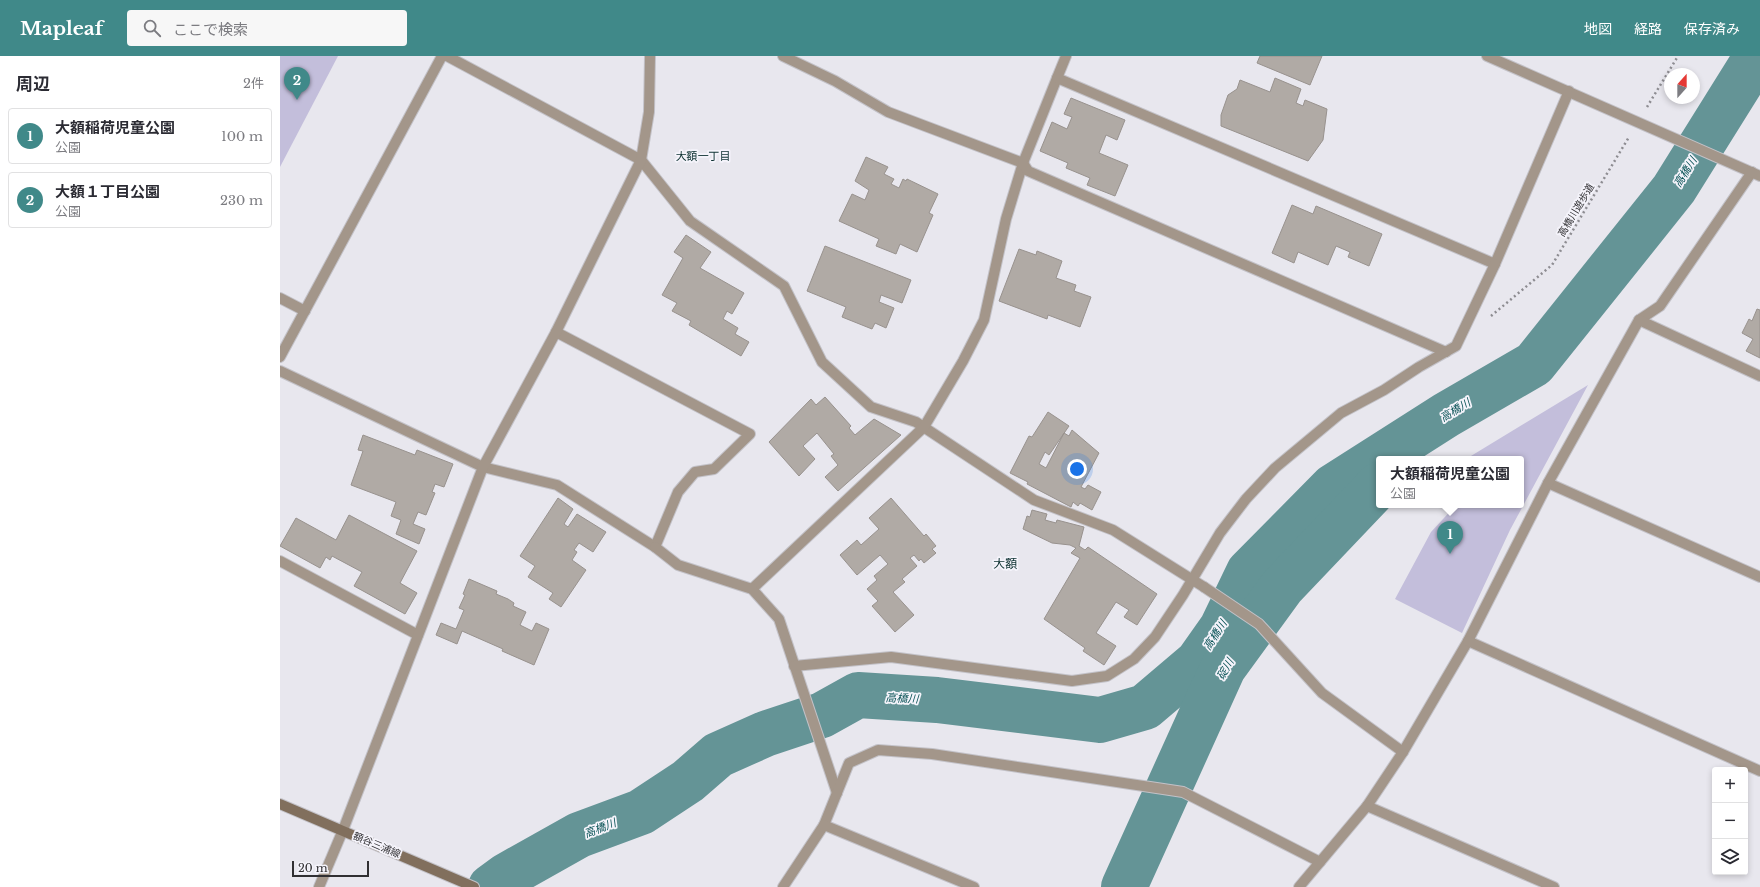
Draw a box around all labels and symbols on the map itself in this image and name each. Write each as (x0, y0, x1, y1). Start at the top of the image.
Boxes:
pin: 2 (284, 67, 310, 100)
north arrow (1664, 68, 1700, 104)
district label: 大額一丁目 (676, 149, 731, 163)
water label: 高橋川 (1670, 153, 1700, 190)
street label: 高橋川遊歩道 (1555, 181, 1597, 239)
water label: 高橋川 (1437, 395, 1474, 424)
your location (1067, 459, 1087, 479)
pin: 1 (1437, 521, 1463, 554)
district label: 大額 (993, 556, 1017, 571)
water label: 高橋川 (1200, 617, 1230, 653)
water label: 碇川 (1213, 655, 1237, 682)
water label: 高橋川 (885, 690, 920, 706)
water label: 高橋川 (582, 815, 619, 840)
street label: 額谷三浦線 (351, 829, 403, 861)
scale bar (292, 859, 369, 878)

